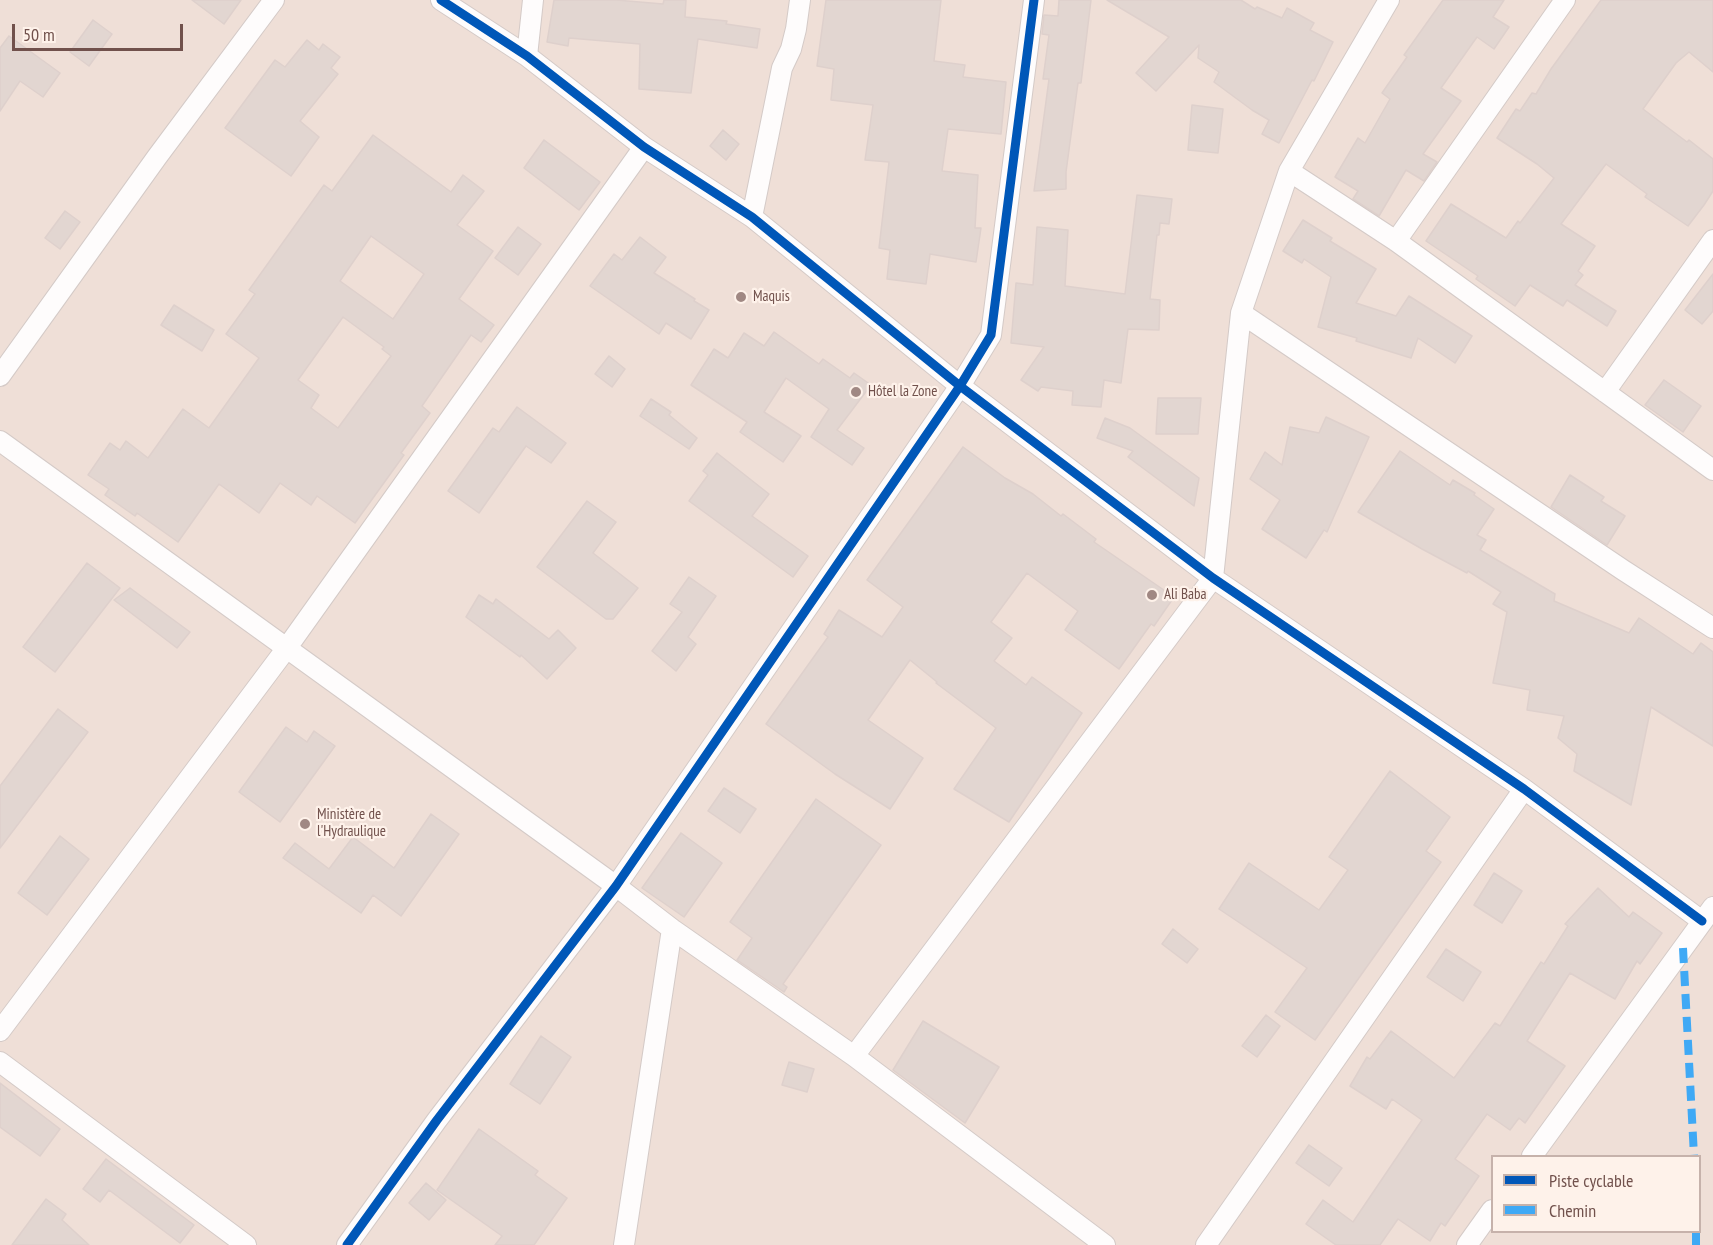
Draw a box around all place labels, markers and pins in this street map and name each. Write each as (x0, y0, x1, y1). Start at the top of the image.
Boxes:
place label: Maquis (753, 288, 790, 306)
marker: Maquis (734, 290, 748, 304)
place label: Hôtel la Zone (868, 383, 937, 401)
marker: Hôtel la Zone (849, 385, 863, 399)
place label: Ali Baba (1164, 586, 1207, 604)
marker: Ali Baba (1145, 588, 1159, 602)
place label: Ministère de l'Hydraulique (317, 806, 386, 841)
marker: Ministère de l'Hydraulique (298, 817, 312, 831)

